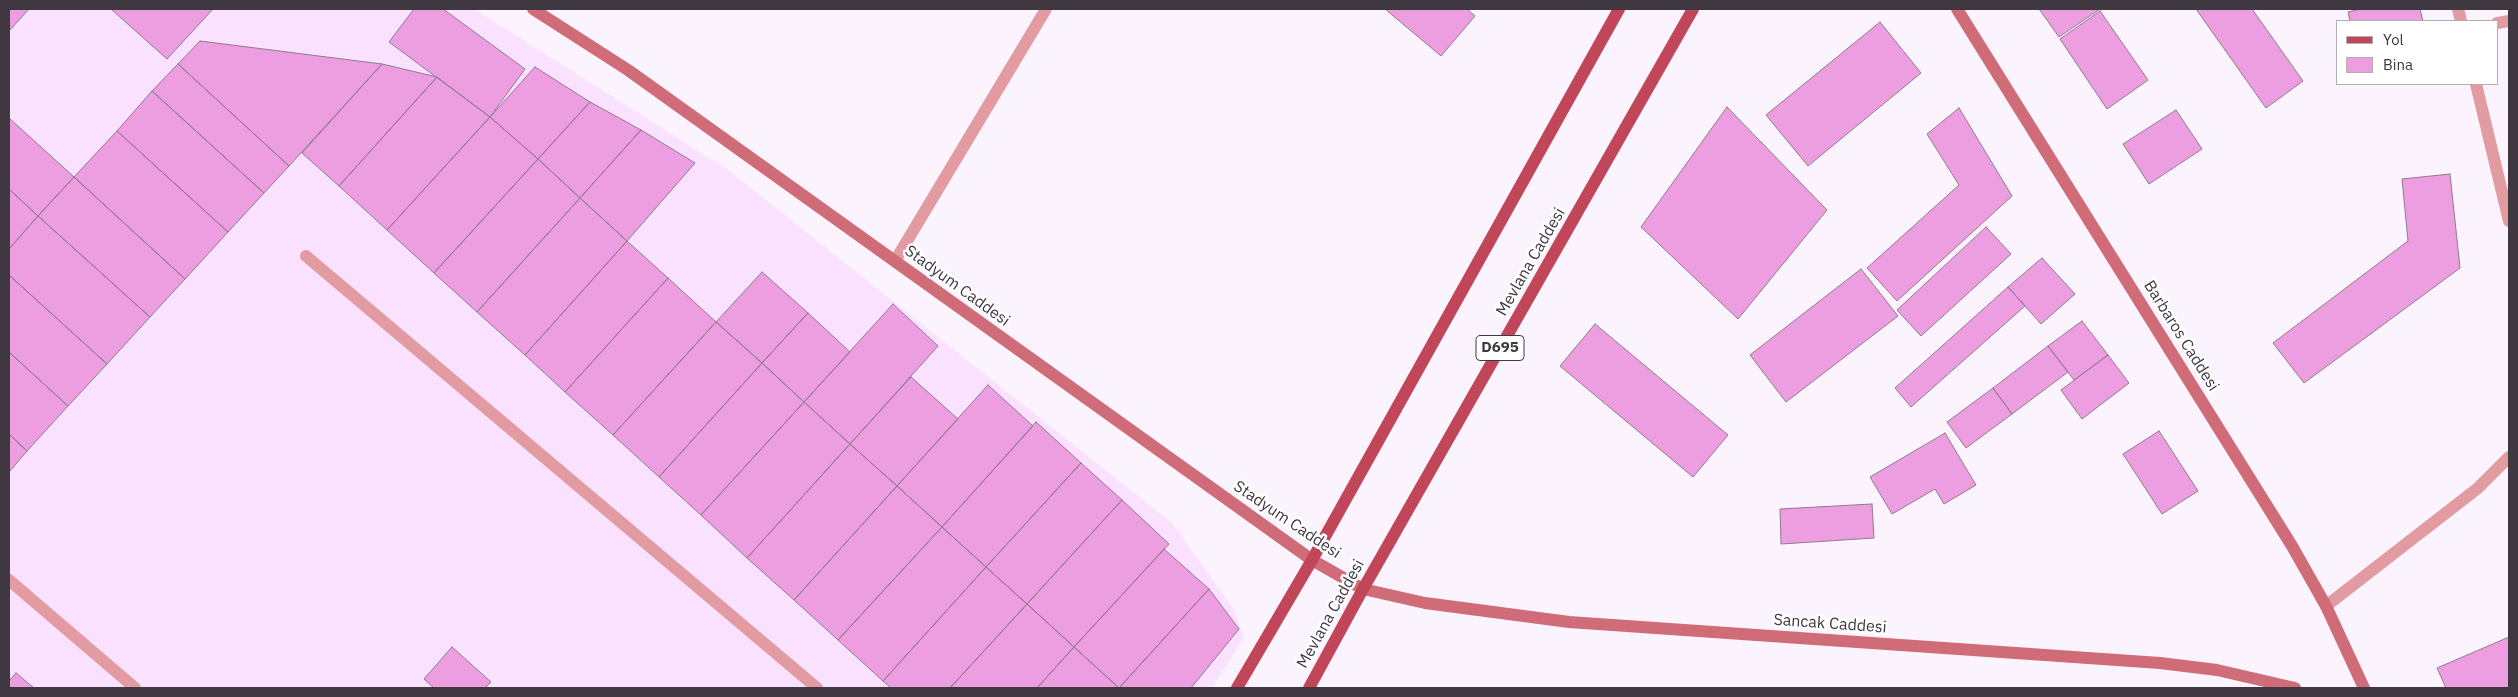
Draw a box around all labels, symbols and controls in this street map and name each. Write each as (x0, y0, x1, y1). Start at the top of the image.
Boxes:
legend (2336, 20, 2498, 85)
text: Yol (2383, 30, 2404, 49)
text: Bina (2383, 55, 2413, 74)
street label: Mevlana Caddesi (1492, 205, 1570, 319)
street label: Stadyum Caddesi (901, 241, 1013, 331)
street label: Barbaros Caddesi (2139, 277, 2223, 395)
road number: D695 (1476, 336, 1524, 360)
street label: Stadyum Caddesi (1230, 477, 1344, 563)
street label: Mevlana Caddesi (1293, 556, 1369, 672)
street label: Sancak Caddesi (1773, 610, 1887, 638)

